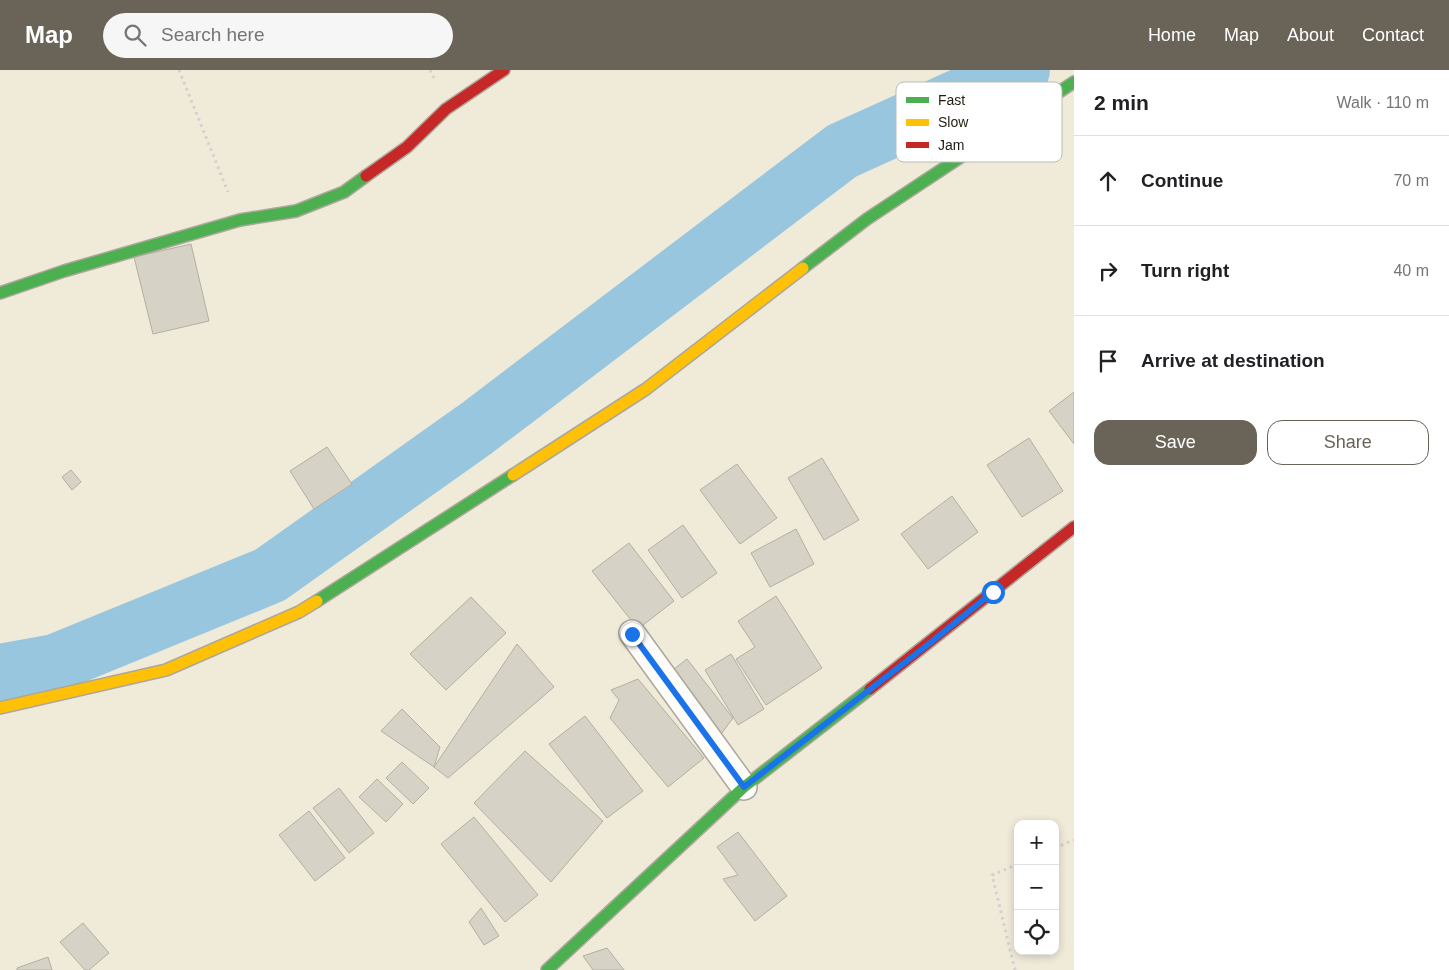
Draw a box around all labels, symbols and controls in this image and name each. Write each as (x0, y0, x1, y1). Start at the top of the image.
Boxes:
search box (103, 13, 453, 58)
text: Map (25, 21, 73, 48)
icon: search (121, 21, 149, 49)
text: Search here (161, 24, 265, 45)
text: Home (1148, 25, 1196, 45)
text: Map (1224, 25, 1259, 45)
text: About (1287, 25, 1334, 45)
text: Contact (1362, 25, 1424, 45)
legend (896, 82, 1062, 162)
text: 2 min (1094, 91, 1149, 114)
text: Fast (938, 92, 965, 108)
text: Walk · 110 m (1337, 94, 1429, 111)
text: Slow (938, 114, 969, 130)
text: Jam (938, 137, 964, 153)
icon: ahead (1094, 167, 1122, 195)
text: Continue (1141, 170, 1223, 191)
text: 70 m (1393, 172, 1429, 189)
icon: right (1094, 257, 1122, 285)
text: Turn right (1141, 260, 1229, 281)
text: 40 m (1393, 262, 1429, 279)
icon: arrive (1094, 347, 1122, 375)
text: Arrive at destination (1141, 350, 1325, 371)
button: Save (1094, 420, 1257, 465)
button: Share (1267, 420, 1429, 465)
route start (982, 581, 1005, 604)
route end (621, 623, 644, 646)
map controls (1014, 820, 1059, 955)
button: + (1014, 820, 1059, 865)
button: − (1014, 865, 1059, 910)
button: locate (1014, 910, 1059, 955)

